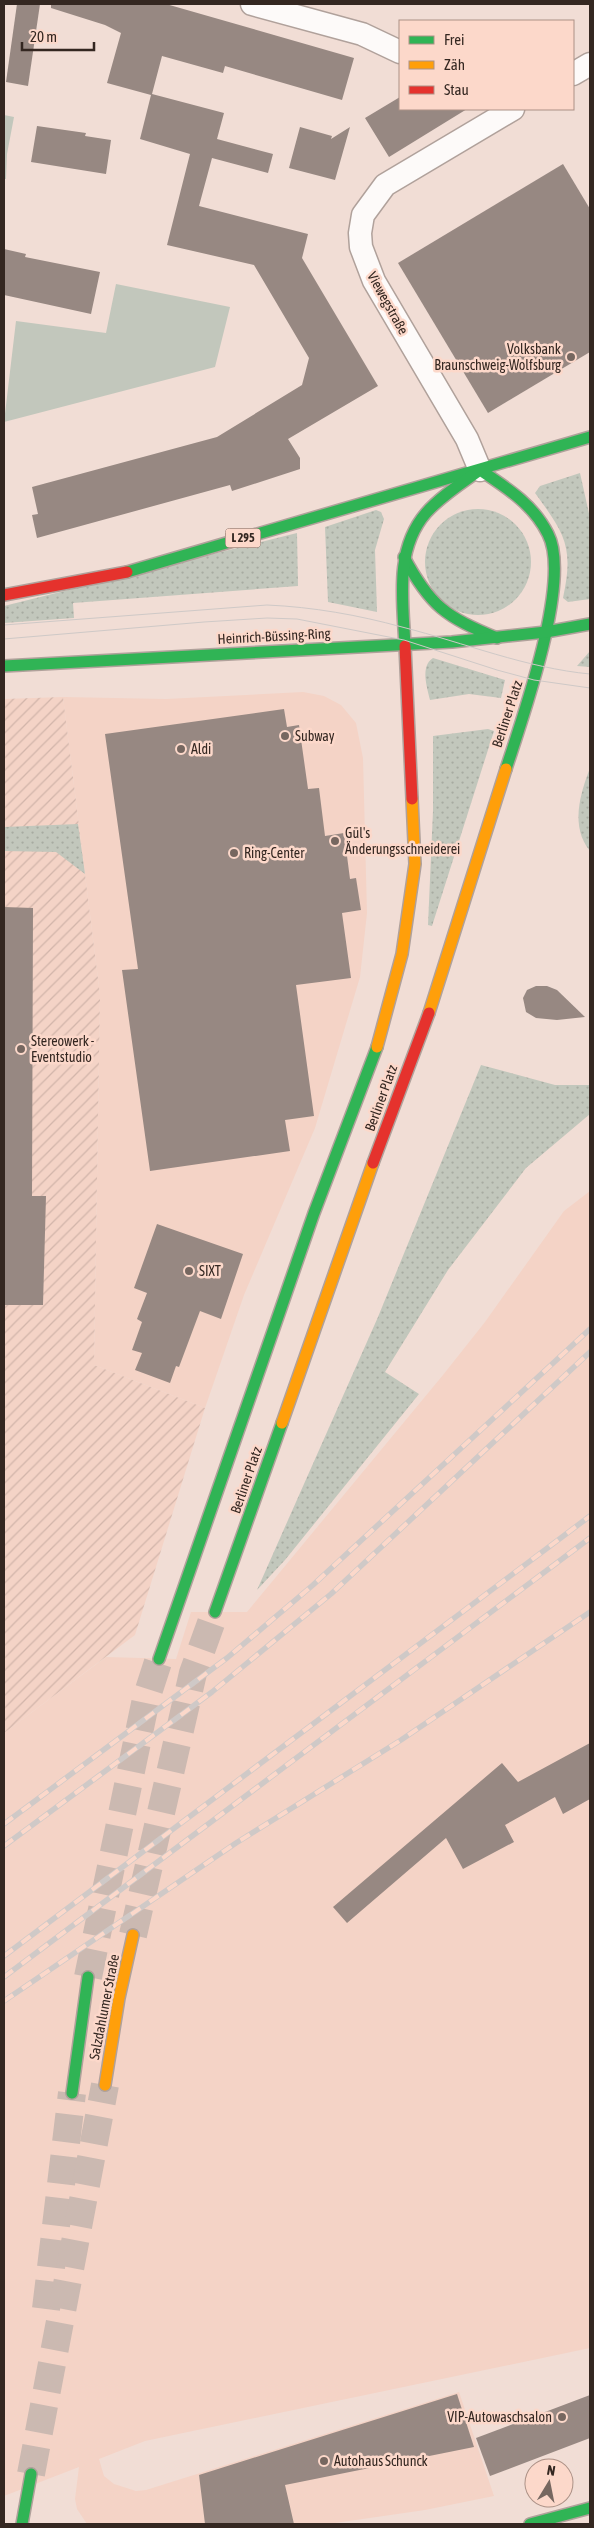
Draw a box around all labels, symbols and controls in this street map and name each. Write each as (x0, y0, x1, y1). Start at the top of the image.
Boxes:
scale bar (22, 20, 95, 52)
legend (399, 20, 574, 110)
text: 20 m (30, 28, 57, 45)
text: Frei (444, 31, 464, 48)
text: Zäh (444, 56, 465, 73)
text: Stau (444, 81, 469, 98)
street label: Viewegstraße (364, 269, 412, 337)
place label: Volksbank Braunschweig-Wolfsburg (434, 341, 561, 373)
marker: Volksbank Braunschweig-Wolfsburg (565, 351, 577, 363)
road number: L 295 (226, 528, 260, 548)
street label: Heinrich-Büssing-Ring (217, 625, 331, 647)
street label: Berliner Platz (489, 679, 525, 749)
place label: Subway (295, 728, 335, 744)
marker: Subway (279, 730, 291, 742)
place label: Aldi (191, 741, 211, 757)
marker: Aldi (175, 743, 187, 755)
place label: Gül's Änderungsschneiderei (345, 825, 460, 857)
marker: Gül's Änderungsschneiderei (329, 835, 341, 847)
place label: Ring-Center (244, 845, 305, 861)
marker: Ring-Center (228, 847, 240, 859)
place label: Stereowerk - Eventstudio (31, 1033, 95, 1065)
marker: Stereowerk - Eventstudio (15, 1043, 27, 1055)
street label: Berliner Platz (362, 1063, 400, 1133)
place label: SIXT (199, 1263, 221, 1279)
marker: SIXT (183, 1265, 195, 1277)
street label: Berliner Platz (227, 1445, 265, 1515)
street label: Salzdahlumer Straße (86, 1953, 122, 2061)
place label: VIP-Autowaschsalon (447, 2409, 552, 2425)
marker: VIP-Autowaschsalon (556, 2411, 568, 2423)
place label: Autohaus Schunck (334, 2453, 428, 2469)
marker: Autohaus Schunck (318, 2455, 330, 2467)
north arrow (524, 2458, 574, 2508)
text: N (546, 2462, 557, 2479)

